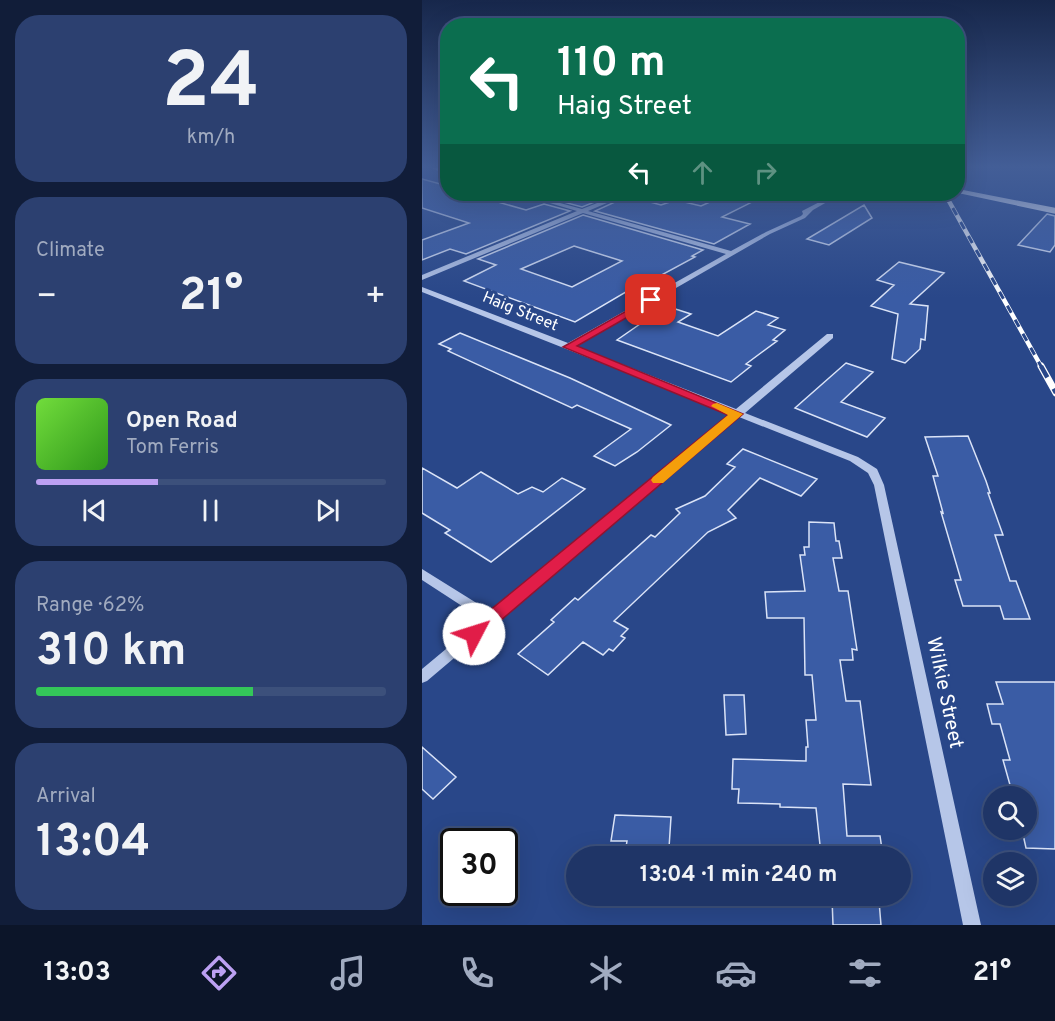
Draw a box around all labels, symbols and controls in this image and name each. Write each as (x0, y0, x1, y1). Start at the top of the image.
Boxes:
text: 24 (162, 36, 260, 135)
text: 110 m (557, 38, 666, 91)
icon: left (458, 42, 536, 120)
text: Haig Street (557, 90, 692, 124)
text: km/h (187, 125, 235, 151)
icon: left (623, 156, 656, 189)
icon: ahead (686, 156, 719, 189)
icon: right (749, 156, 782, 189)
text: Climate (36, 238, 105, 264)
text: 21° (179, 269, 243, 326)
pin (625, 274, 676, 325)
text: − (36, 277, 57, 319)
text: + (365, 277, 386, 319)
icon: arrive (634, 283, 667, 316)
street label: Haig Street (479, 288, 561, 336)
text: Open Road (126, 408, 238, 435)
text: Tom Ferris (126, 435, 219, 461)
icon: previous (78, 494, 111, 527)
icon: pause (194, 494, 227, 527)
icon: next (311, 494, 344, 527)
text: Range · 62% (36, 593, 144, 619)
position arrow (442, 602, 506, 666)
text: 310 km (36, 624, 186, 681)
street label: Wilkie Street (920, 635, 968, 751)
text: Arrival (36, 784, 96, 810)
map controls (983, 786, 1037, 906)
button: search (983, 786, 1037, 840)
text: 13:04 (36, 815, 150, 872)
speed limit sign: 30 (440, 828, 518, 906)
button: layers (983, 852, 1037, 906)
text: 13:04 · 1 min · 240 m (640, 862, 837, 889)
icon: directions (198, 952, 240, 994)
icon: music (327, 952, 369, 994)
icon: phone (456, 952, 498, 994)
icon: climate (585, 952, 627, 994)
icon: car (715, 952, 757, 994)
icon: filters (844, 952, 886, 994)
text: 13:03 (44, 956, 111, 990)
text: 21° (973, 956, 1011, 990)

